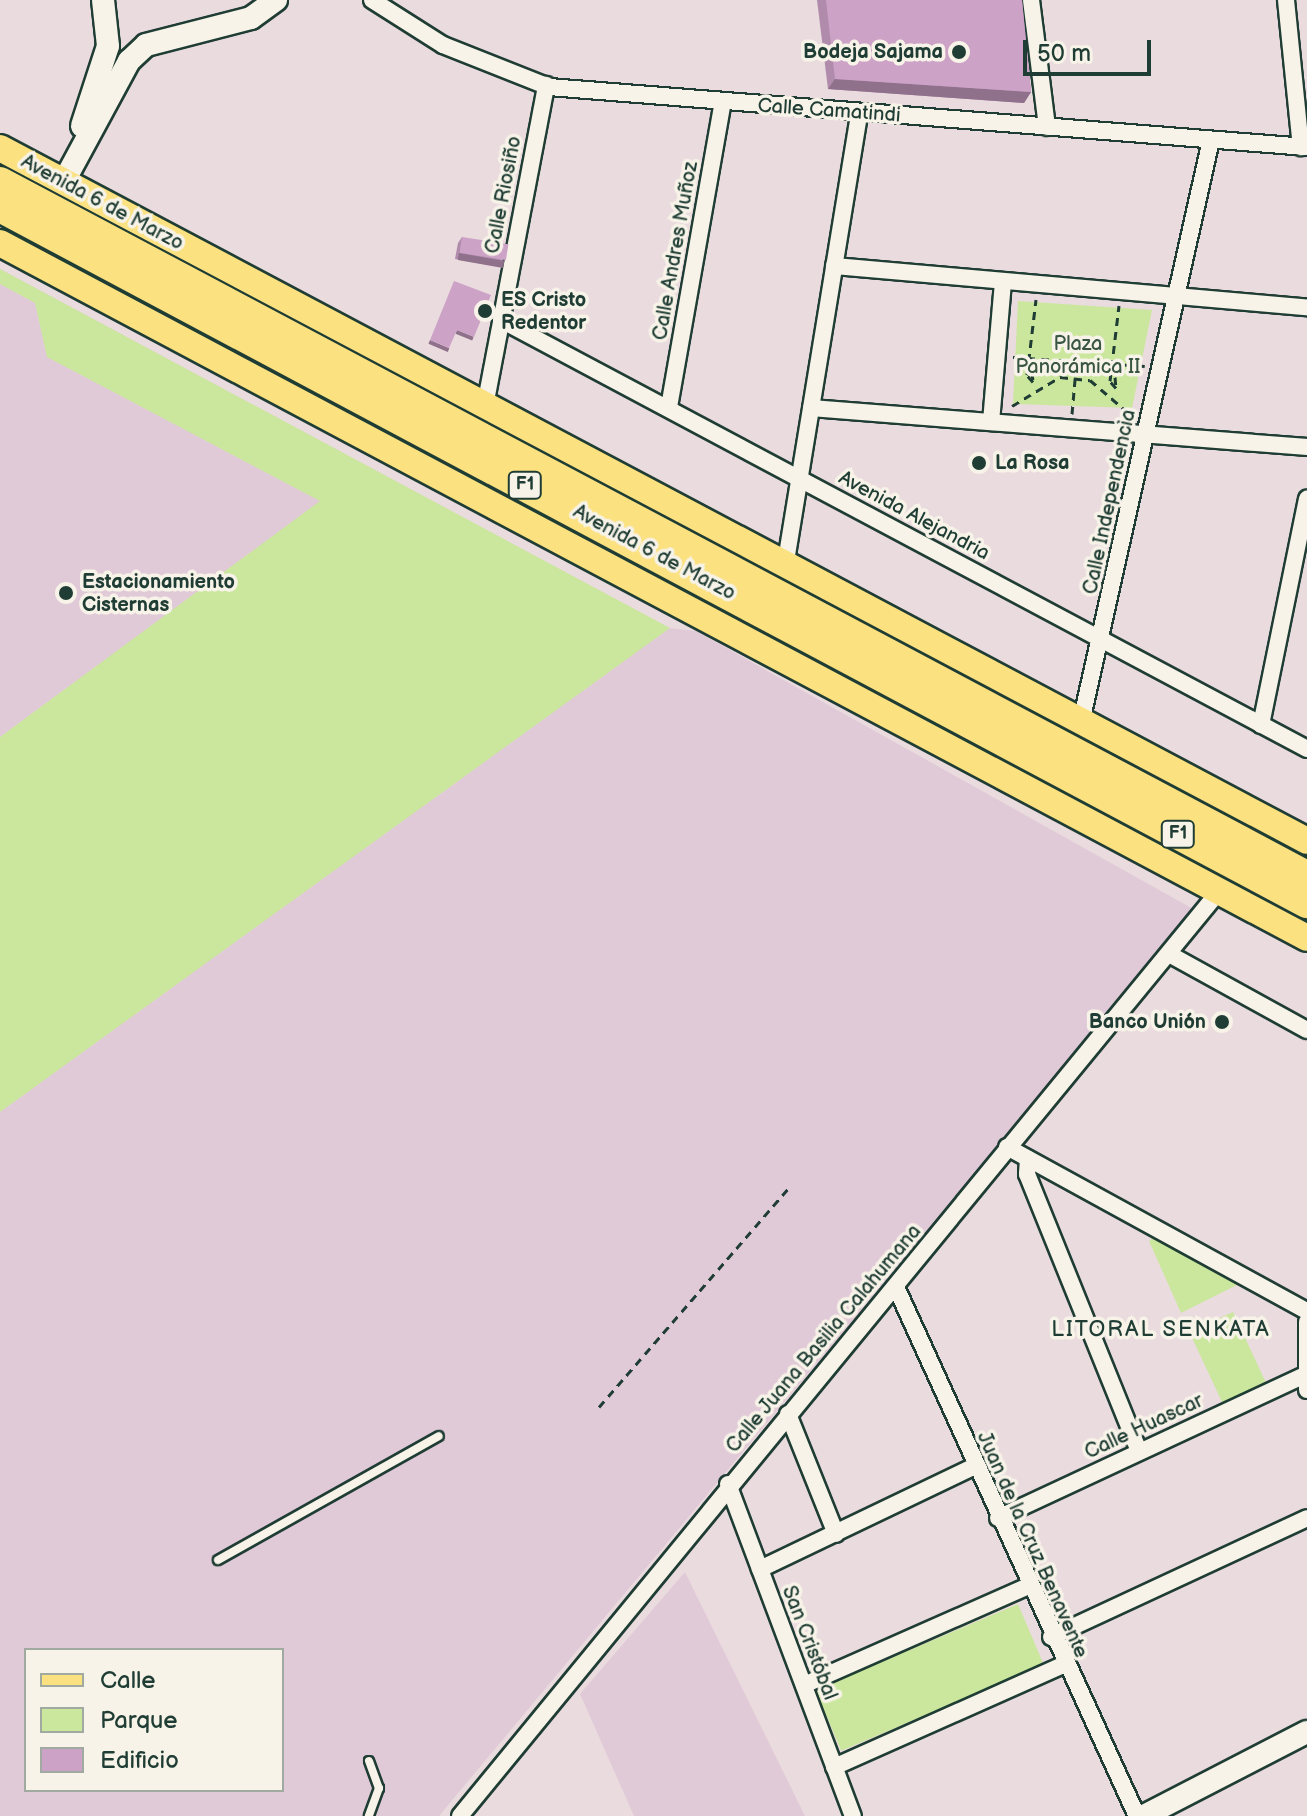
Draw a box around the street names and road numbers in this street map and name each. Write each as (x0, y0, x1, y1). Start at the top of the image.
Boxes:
street label: Calle Camatindi (757, 94, 901, 128)
street label: Calle Riosiño (481, 134, 527, 256)
street label: Avenida 6 de Marzo (17, 150, 187, 256)
street label: Calle Andres Muñoz (648, 160, 704, 342)
street label: Calle Independencia (1079, 407, 1141, 597)
street label: Avenida Alejandria (834, 466, 994, 566)
road number: F1 (507, 471, 543, 499)
street label: Avenida 6 de Marzo (569, 500, 739, 606)
road number: F1 (1160, 820, 1196, 848)
street label: Calle Juana Basilia Calahumana (721, 1220, 927, 1458)
street label: Calle Huascar (1081, 1389, 1207, 1465)
street label: Juan de la Cruz Benavente (971, 1428, 1093, 1662)
street label: San Cristóbal (776, 1583, 842, 1703)

